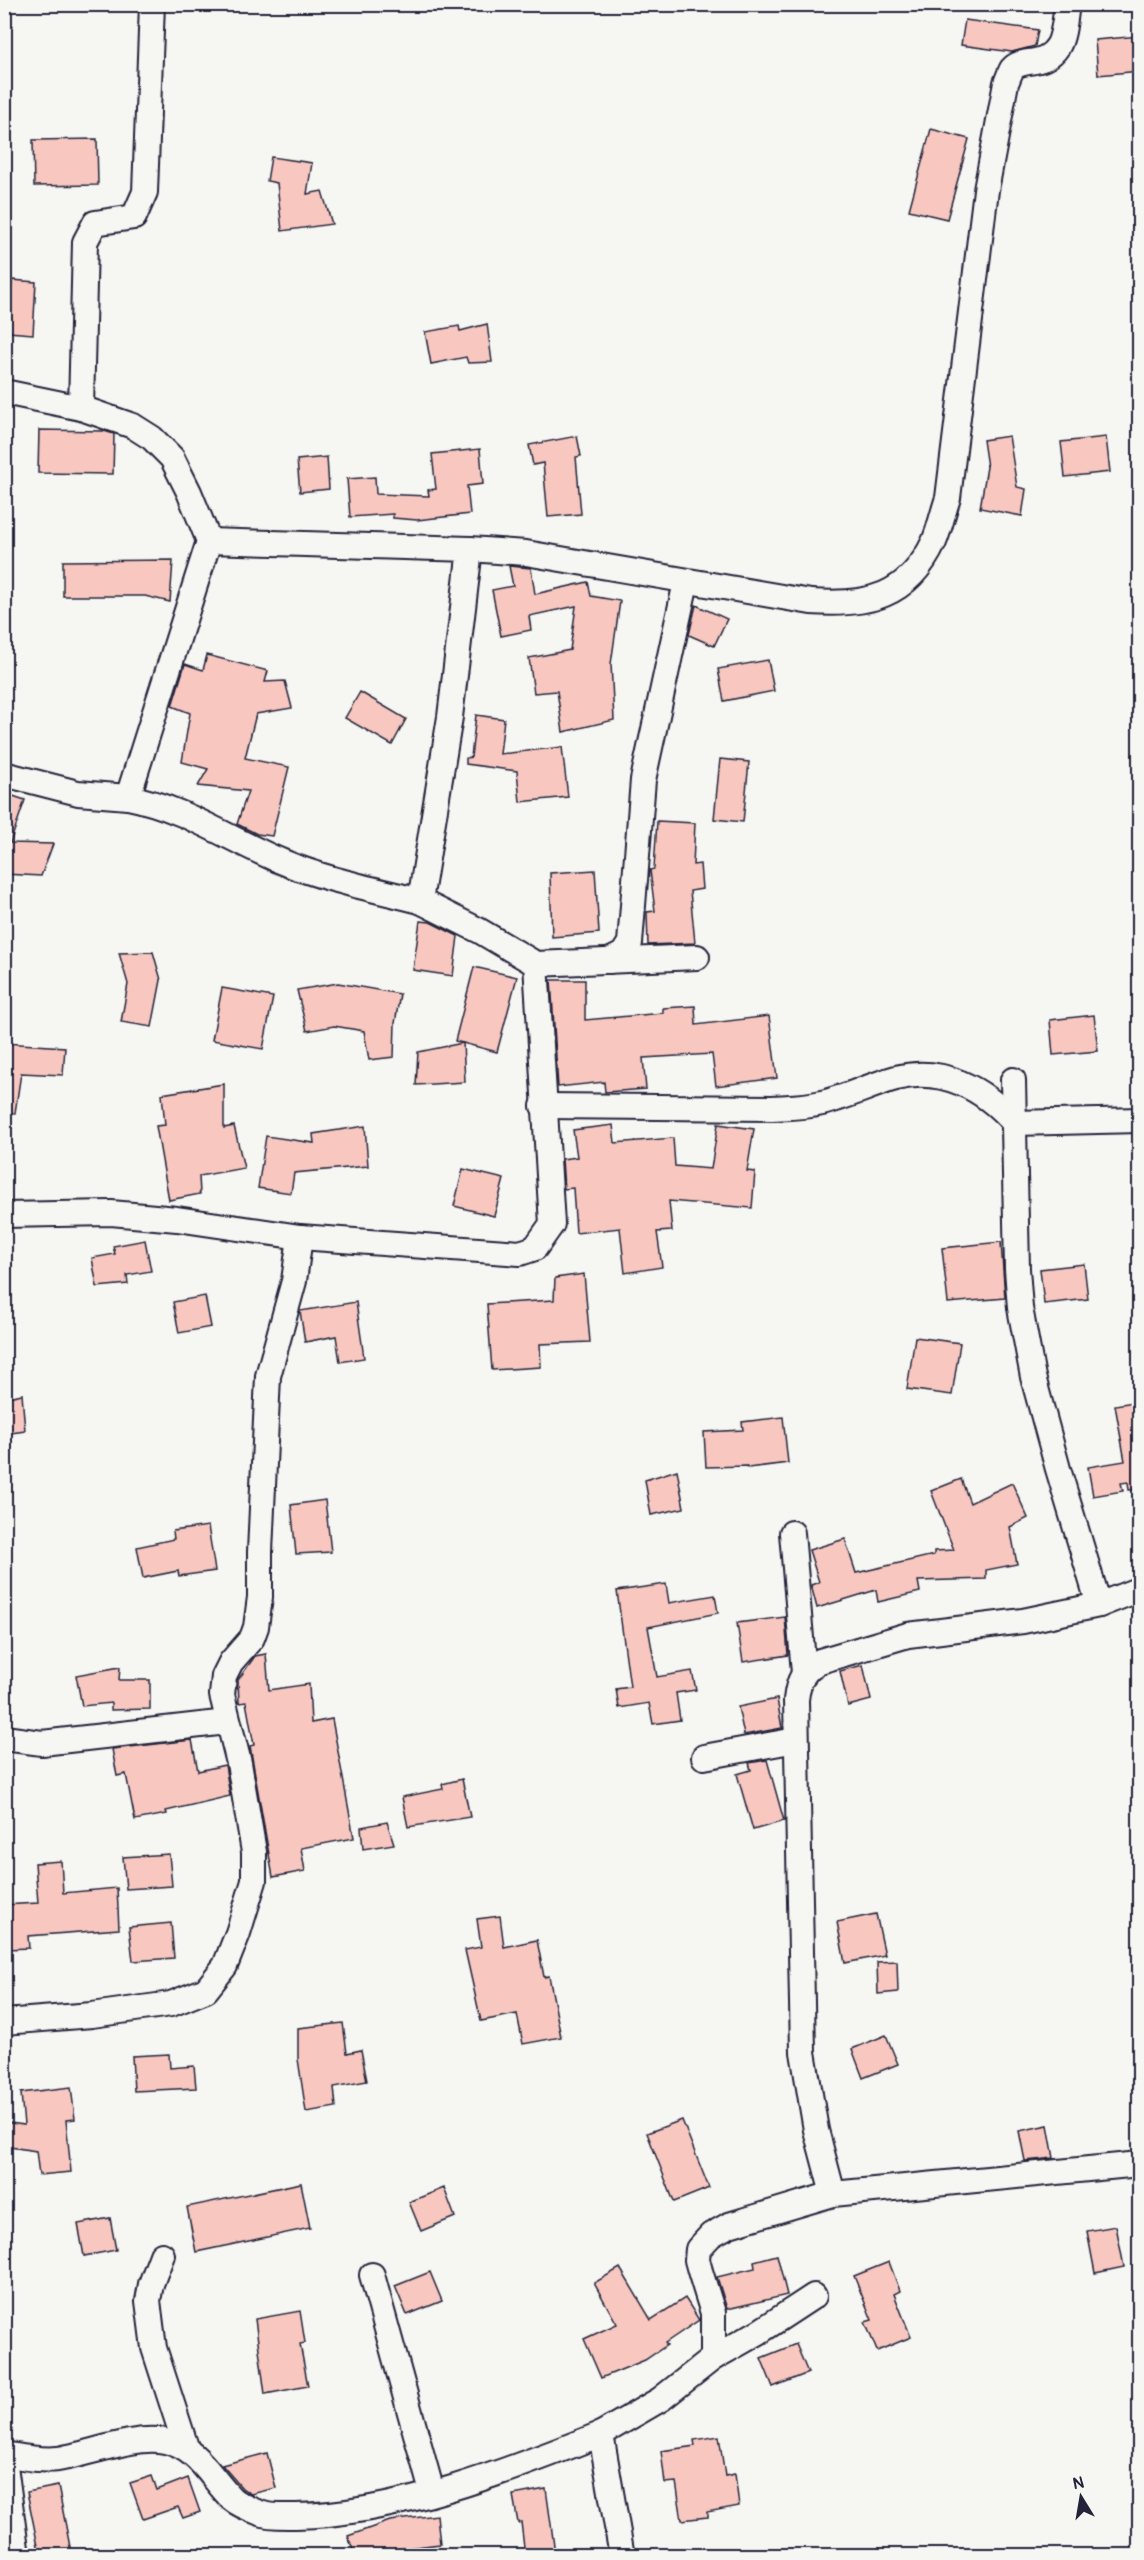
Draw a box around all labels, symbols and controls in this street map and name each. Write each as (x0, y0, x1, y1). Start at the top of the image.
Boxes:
north arrow (1051, 2467, 1111, 2527)
text: N (1071, 2472, 1086, 2494)

